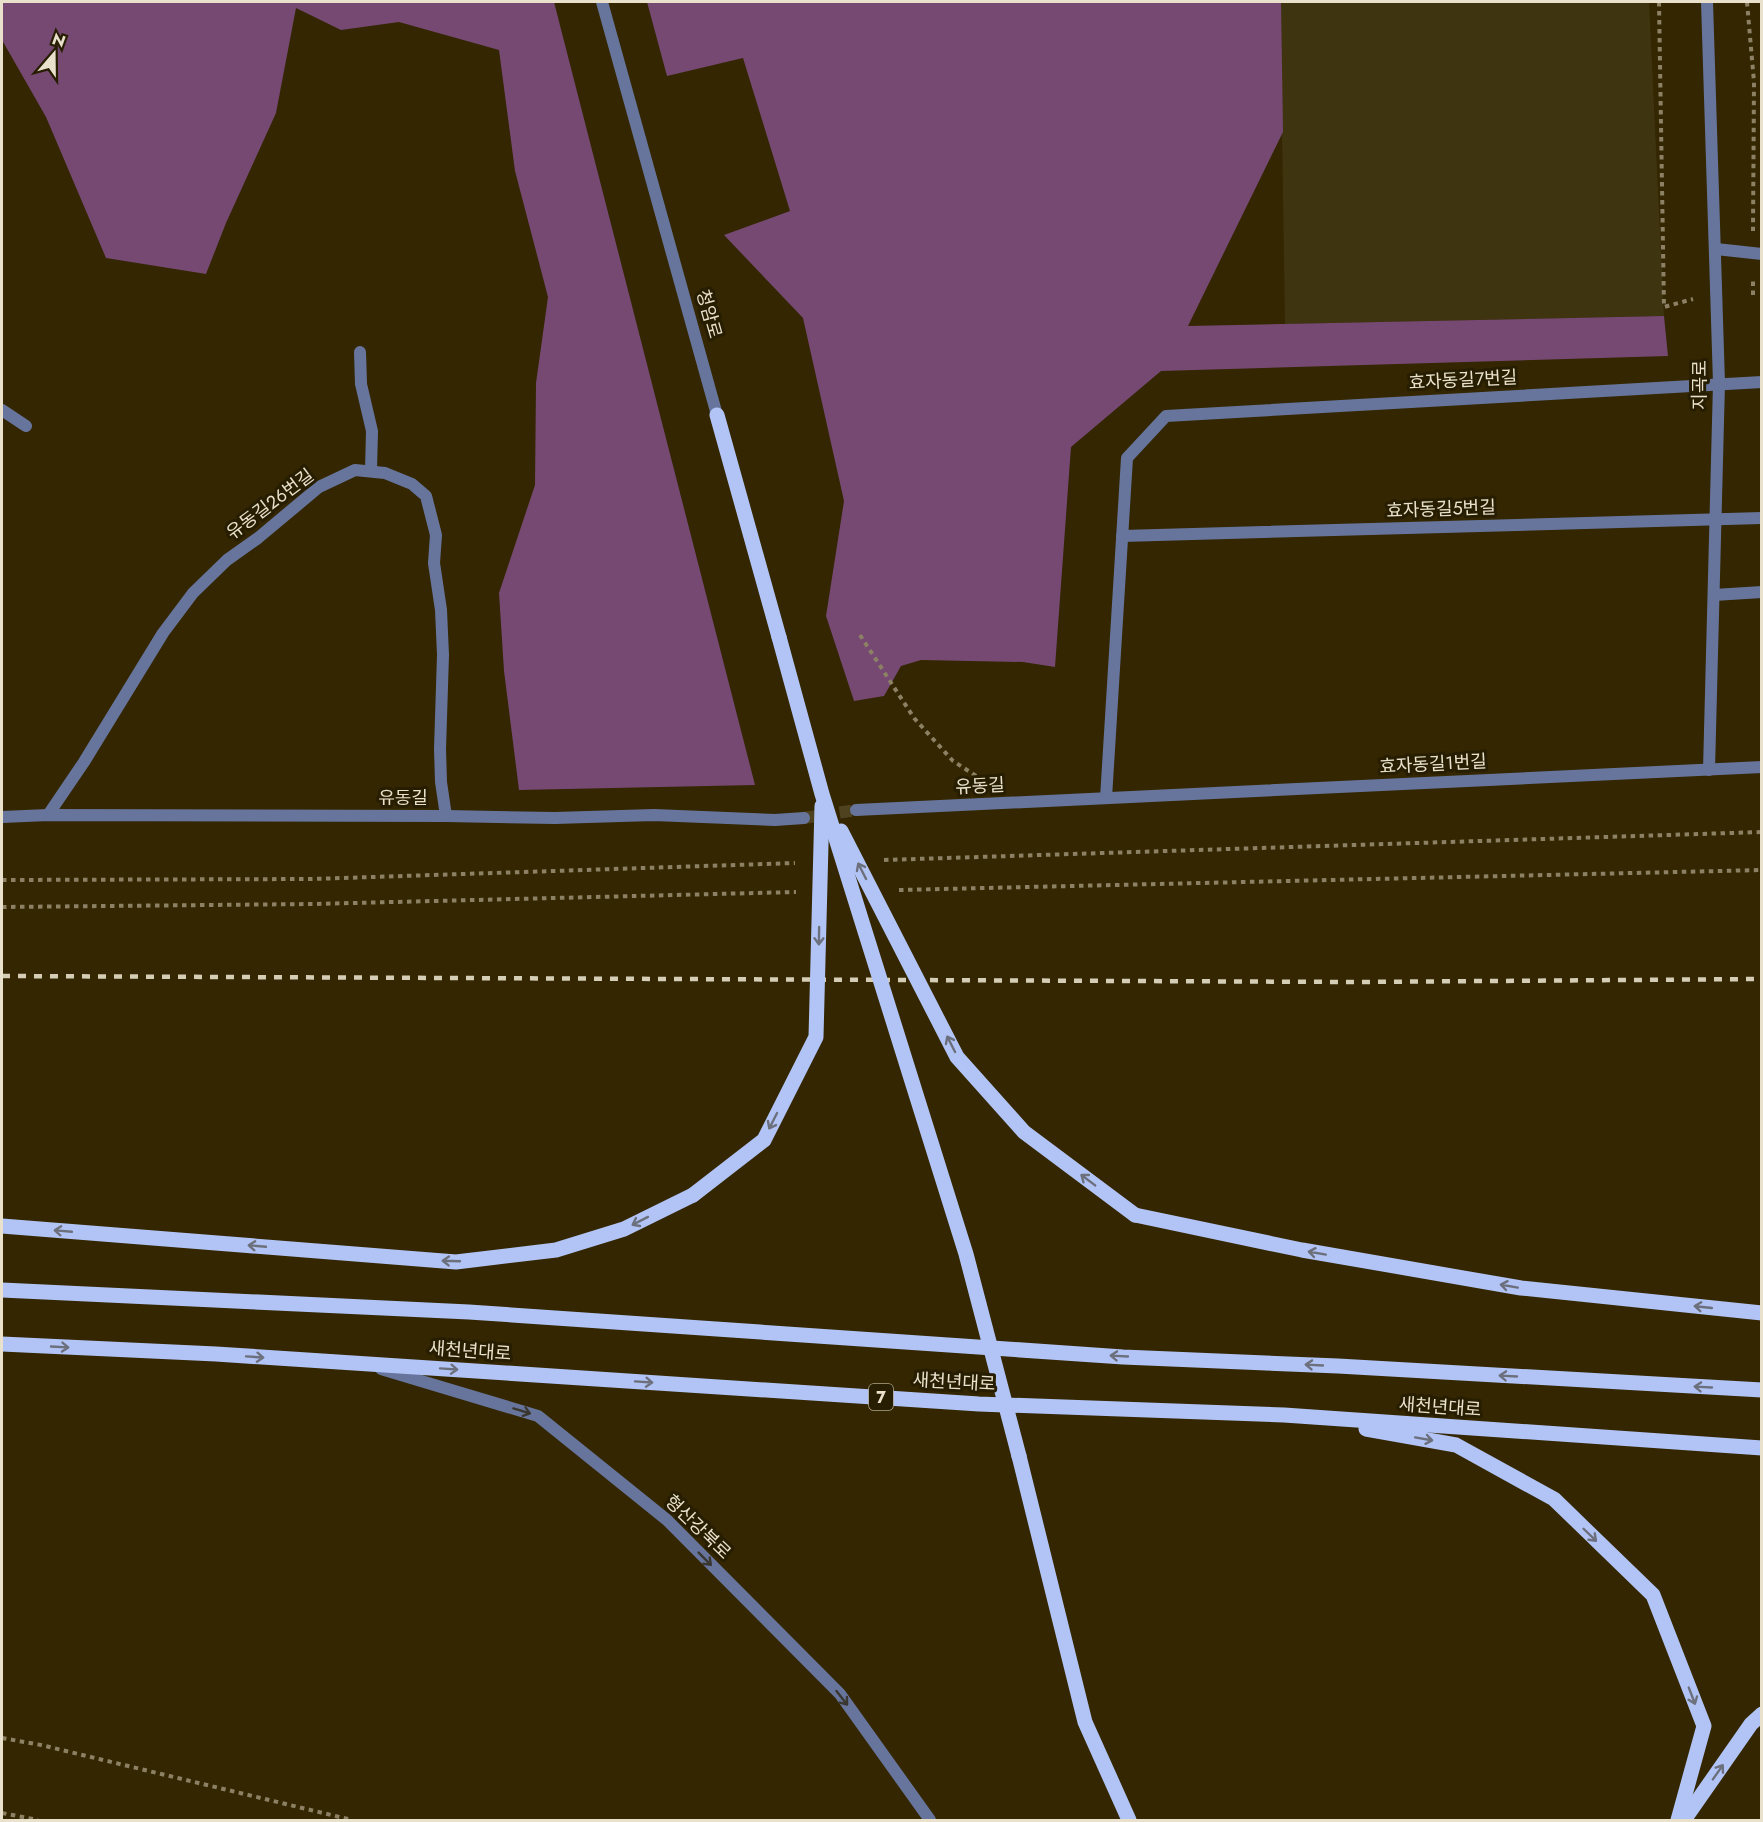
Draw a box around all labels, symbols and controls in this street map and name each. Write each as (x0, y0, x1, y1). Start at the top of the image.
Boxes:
north arrow (24, 24, 84, 84)
text: N (49, 27, 69, 53)
street label: 청암로 (690, 287, 728, 341)
street label: 지곡로 (1687, 360, 1713, 410)
street label: 효자동길7번길 (1408, 364, 1518, 396)
street label: 유동길26번길 (221, 462, 319, 546)
street label: 효자동길5번길 (1386, 494, 1496, 524)
street label: 효자동길1번길 (1379, 748, 1487, 780)
street label: 유동길 (955, 772, 1005, 800)
street label: 유동길 (378, 785, 428, 811)
one-way arrow (855, 862, 867, 880)
one-way arrow (813, 926, 824, 946)
one-way arrow (944, 1036, 956, 1054)
one-way arrow (767, 1112, 779, 1130)
one-way arrow (1081, 1174, 1097, 1186)
one-way arrow (632, 1216, 650, 1227)
one-way arrow (53, 1225, 73, 1236)
one-way arrow (247, 1240, 267, 1251)
one-way arrow (1308, 1247, 1328, 1258)
one-way arrow (442, 1256, 462, 1267)
one-way arrow (1500, 1280, 1520, 1291)
one-way arrow (1694, 1301, 1714, 1312)
street label: 새천년대로 (428, 1335, 512, 1367)
one-way arrow (49, 1341, 69, 1352)
one-way arrow (1109, 1351, 1129, 1362)
one-way arrow (244, 1352, 264, 1363)
one-way arrow (1304, 1360, 1324, 1371)
one-way arrow (439, 1364, 459, 1375)
street label: 새천년대로 (912, 1367, 996, 1397)
one-way arrow (1499, 1370, 1519, 1381)
one-way arrow (633, 1377, 653, 1388)
one-way arrow (1694, 1381, 1714, 1392)
road number: 7 (869, 1384, 893, 1410)
street label: 새천년대로 (1398, 1391, 1482, 1423)
one-way arrow (512, 1406, 531, 1417)
one-way arrow (1414, 1434, 1433, 1445)
street label: 형산강북로 (659, 1489, 737, 1565)
one-way arrow (1583, 1527, 1598, 1542)
one-way arrow (698, 1551, 713, 1566)
one-way arrow (1687, 1686, 1698, 1704)
one-way arrow (835, 1689, 848, 1705)
one-way arrow (1712, 1765, 1724, 1781)

